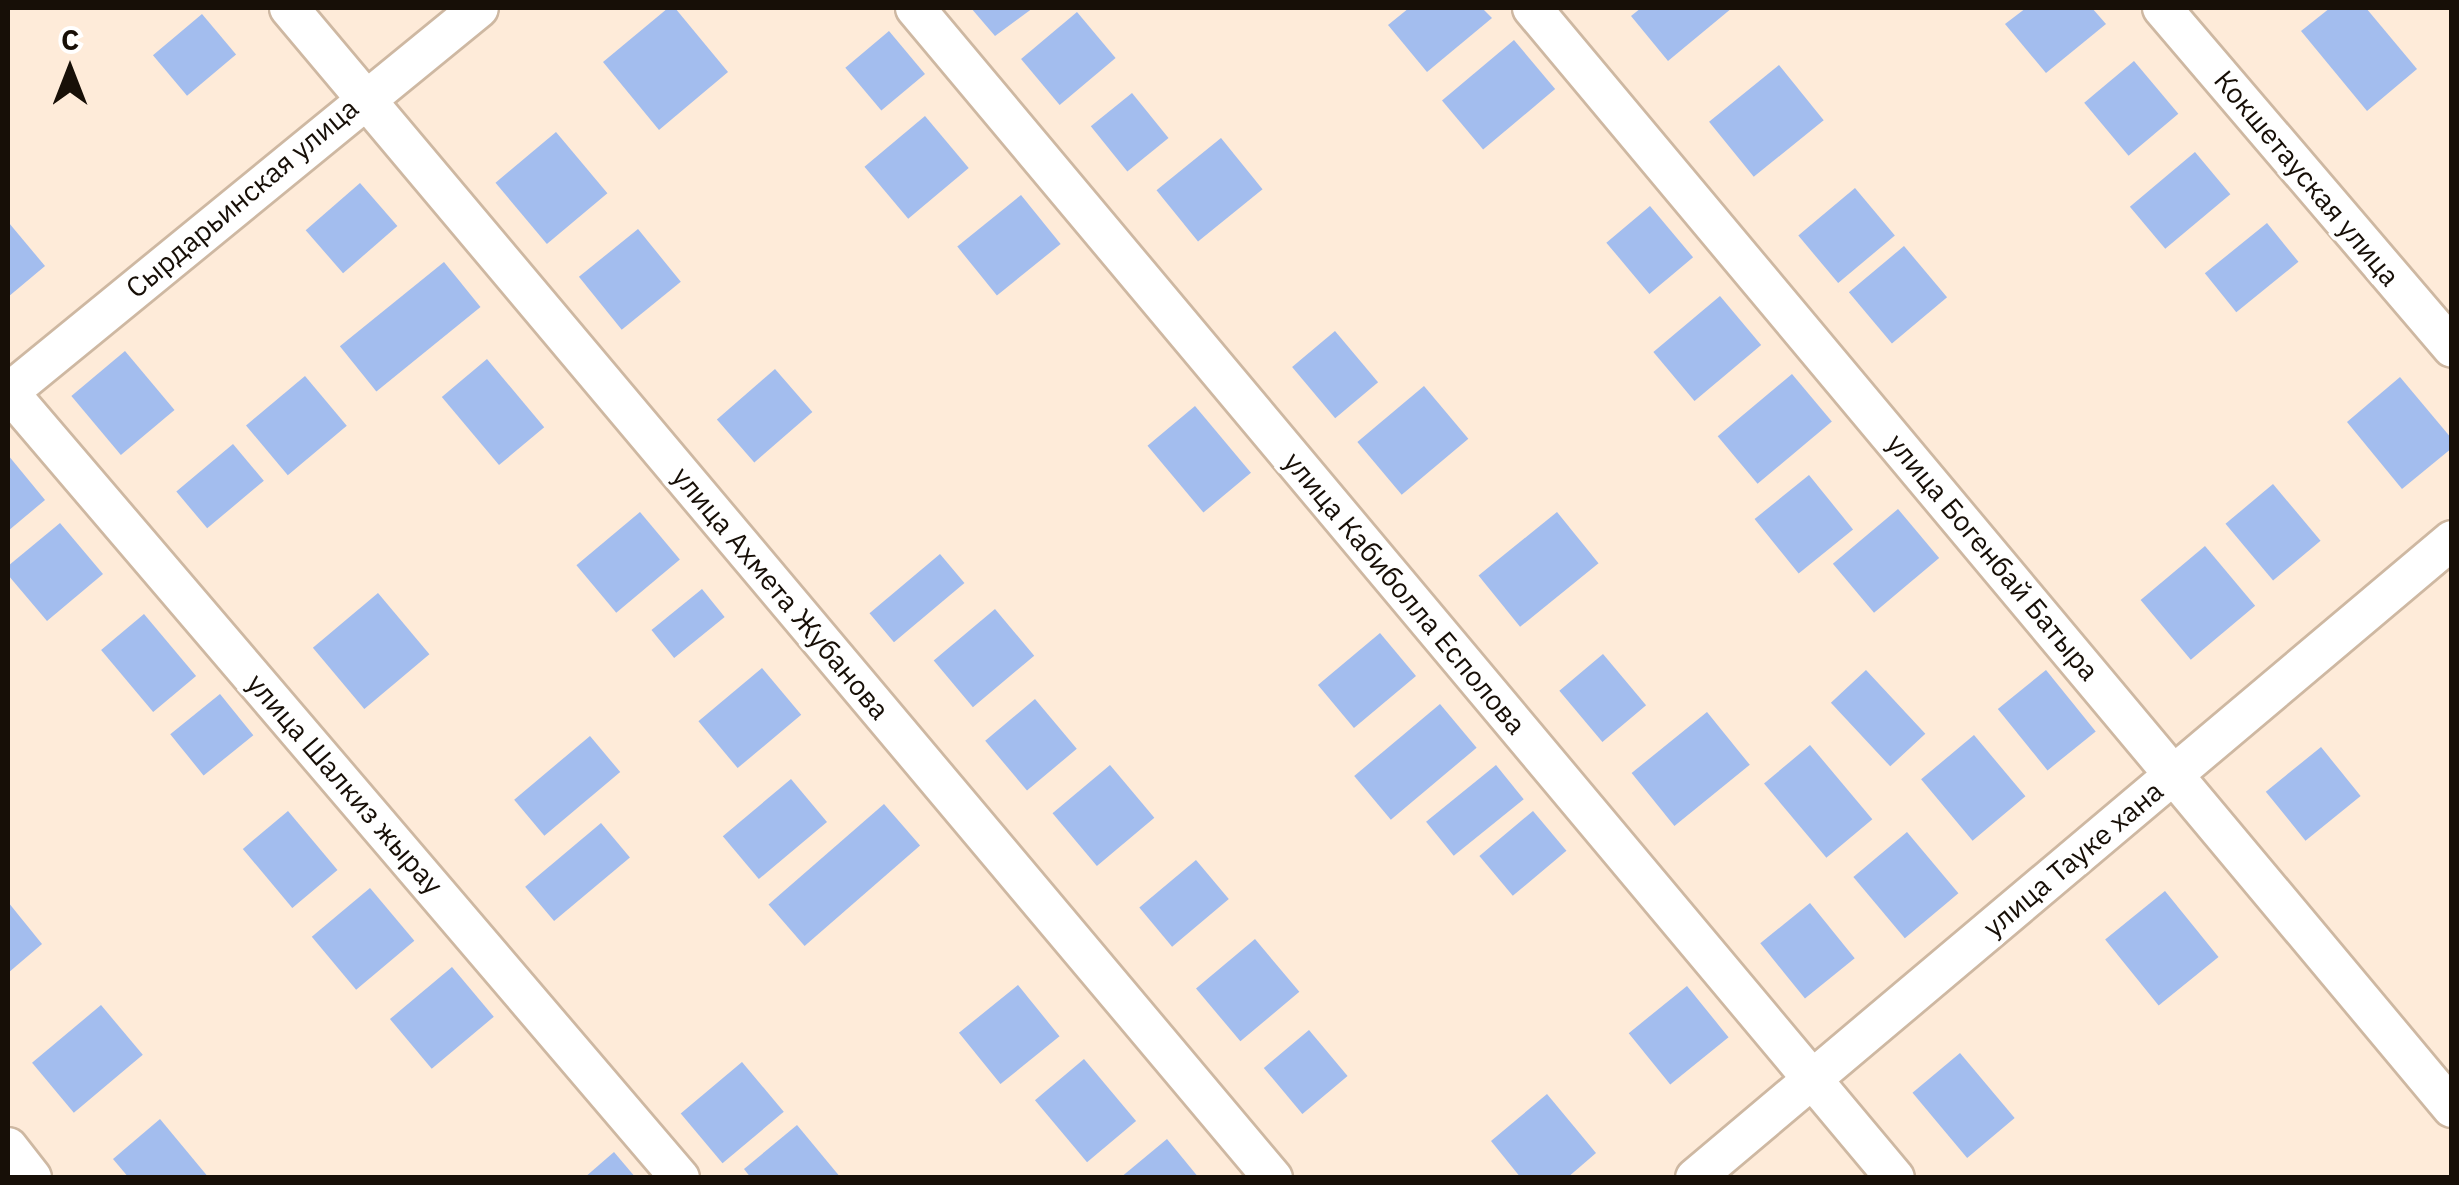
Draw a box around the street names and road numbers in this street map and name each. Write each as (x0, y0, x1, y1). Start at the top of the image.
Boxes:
street label: Кокшетауская улица (2207, 63, 2407, 293)
street label: Сырдарьинская улица (119, 91, 365, 305)
street label: улица Богенбай Батыра (1880, 427, 2106, 687)
street label: улица Кабиболла Есполова (1277, 445, 1533, 741)
street label: улица Ахмета Жубанова (665, 460, 897, 726)
street label: улица Шалкиз жырау (240, 667, 450, 901)
street label: улица Тауке хана (1976, 774, 2170, 944)

